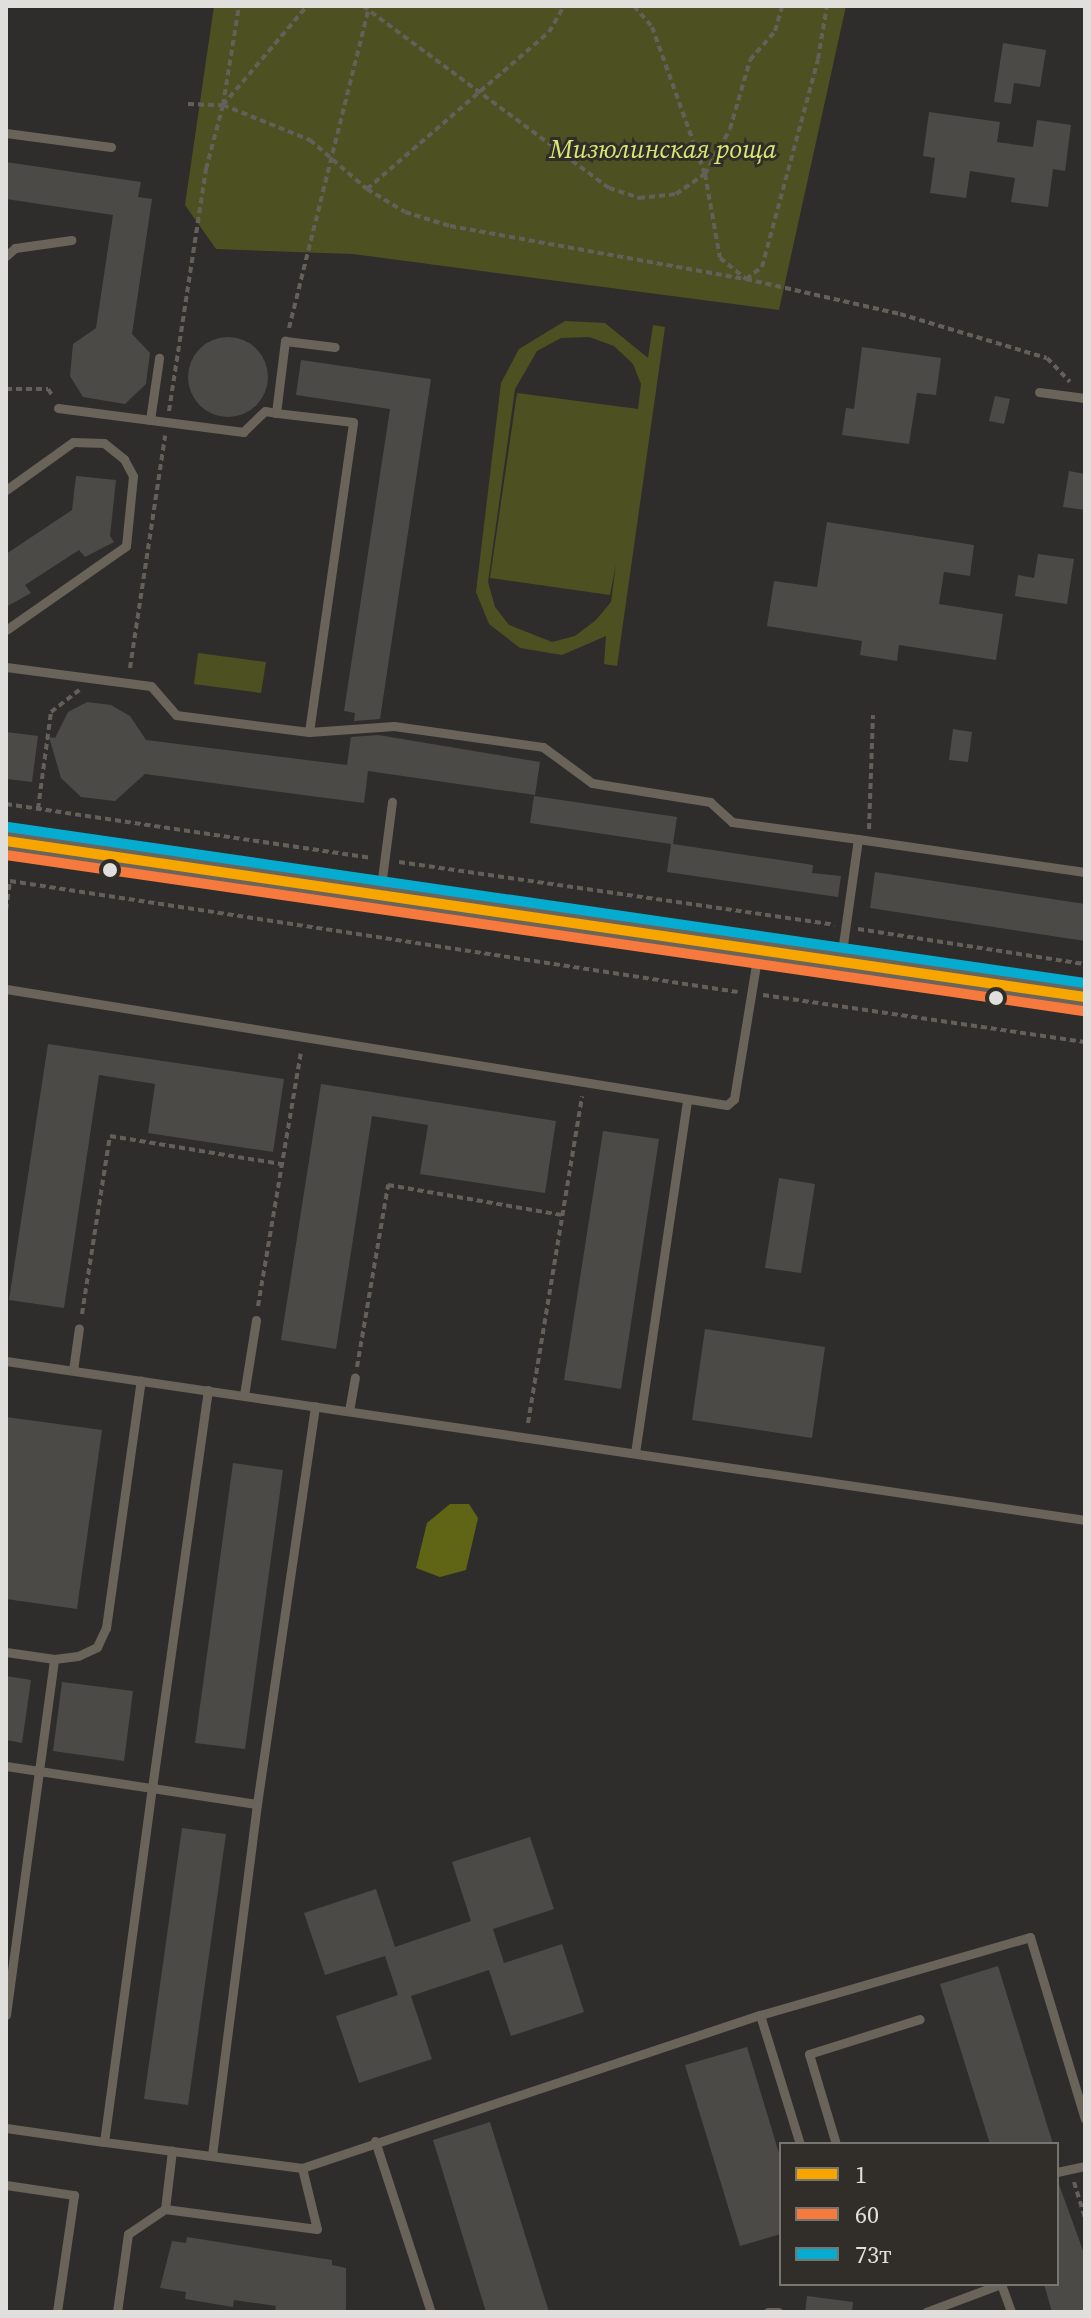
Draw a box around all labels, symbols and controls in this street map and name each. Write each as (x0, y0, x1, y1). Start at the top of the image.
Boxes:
park label: Мизюлинская роща (549, 134, 777, 166)
unlabelled marker (102, 862, 118, 878)
unlabelled marker (988, 990, 1004, 1006)
legend (779, 2142, 1059, 2286)
text: 1 (855, 2158, 867, 2191)
text: 60 (855, 2198, 879, 2231)
text: 73т (855, 2238, 892, 2271)

